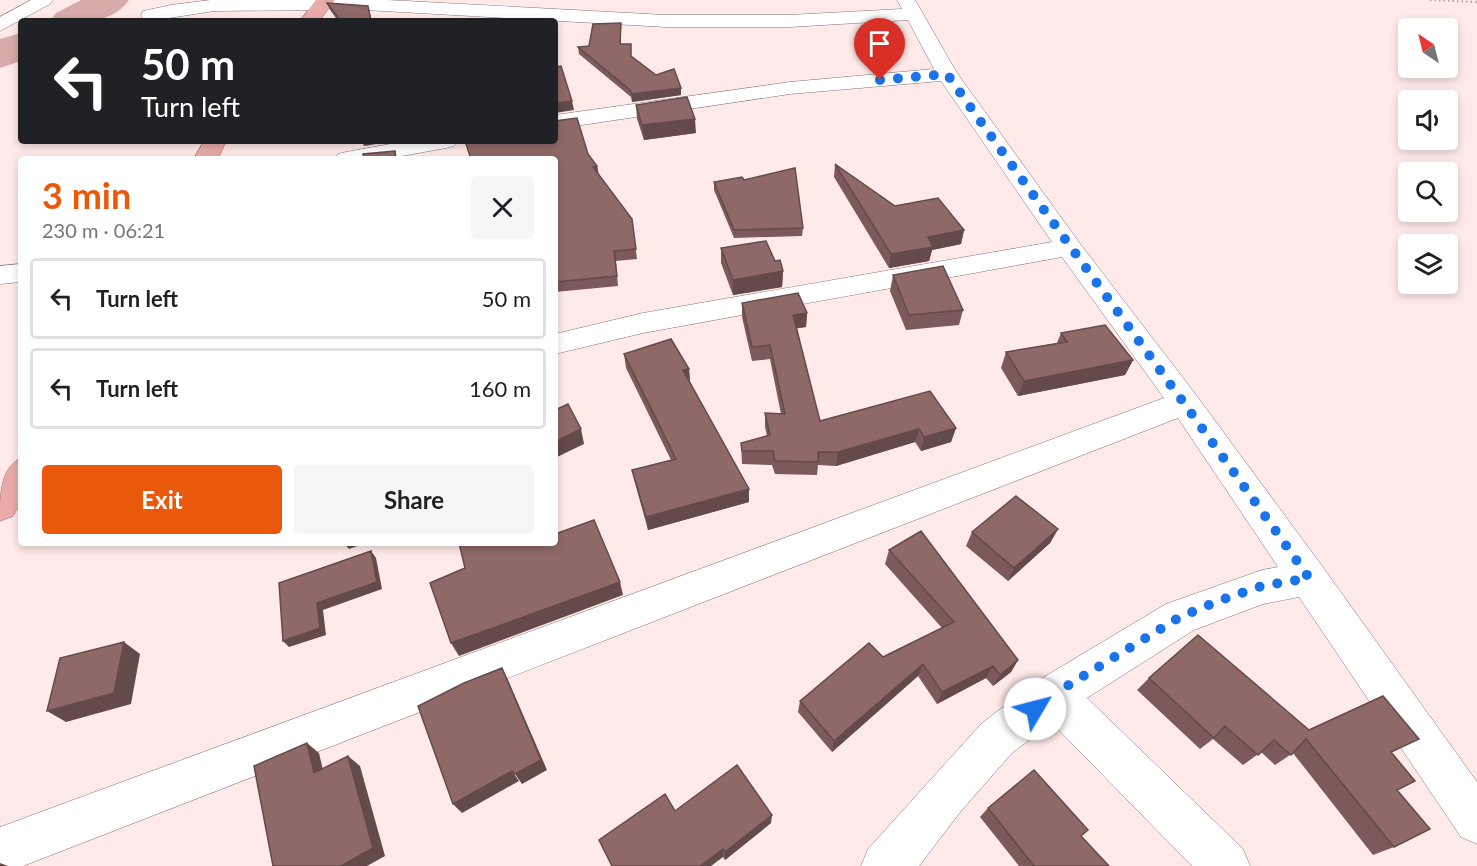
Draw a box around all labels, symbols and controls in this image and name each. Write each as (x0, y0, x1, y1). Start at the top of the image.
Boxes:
pin (854, 18, 905, 80)
north arrow (1398, 18, 1458, 78)
map controls (1398, 18, 1458, 294)
icon: arrive (863, 27, 896, 60)
text: 50 m (141, 39, 235, 89)
icon: left (42, 42, 120, 120)
text: Turn left (141, 90, 240, 123)
button: sound (1398, 90, 1458, 150)
button: search (1398, 162, 1458, 222)
text: 3 min (42, 173, 131, 217)
button: close (471, 176, 534, 239)
text: 230 m · 06:21 (42, 218, 165, 242)
button: layers (1398, 234, 1458, 294)
icon: left (45, 282, 78, 315)
text: Turn left (96, 285, 178, 312)
text: 50 m (482, 285, 531, 312)
icon: left (45, 372, 78, 405)
text: Turn left (96, 375, 178, 402)
text: 160 m (469, 375, 531, 402)
button: Exit (42, 465, 282, 534)
button: Share (294, 465, 534, 534)
position arrow (1003, 677, 1067, 741)

